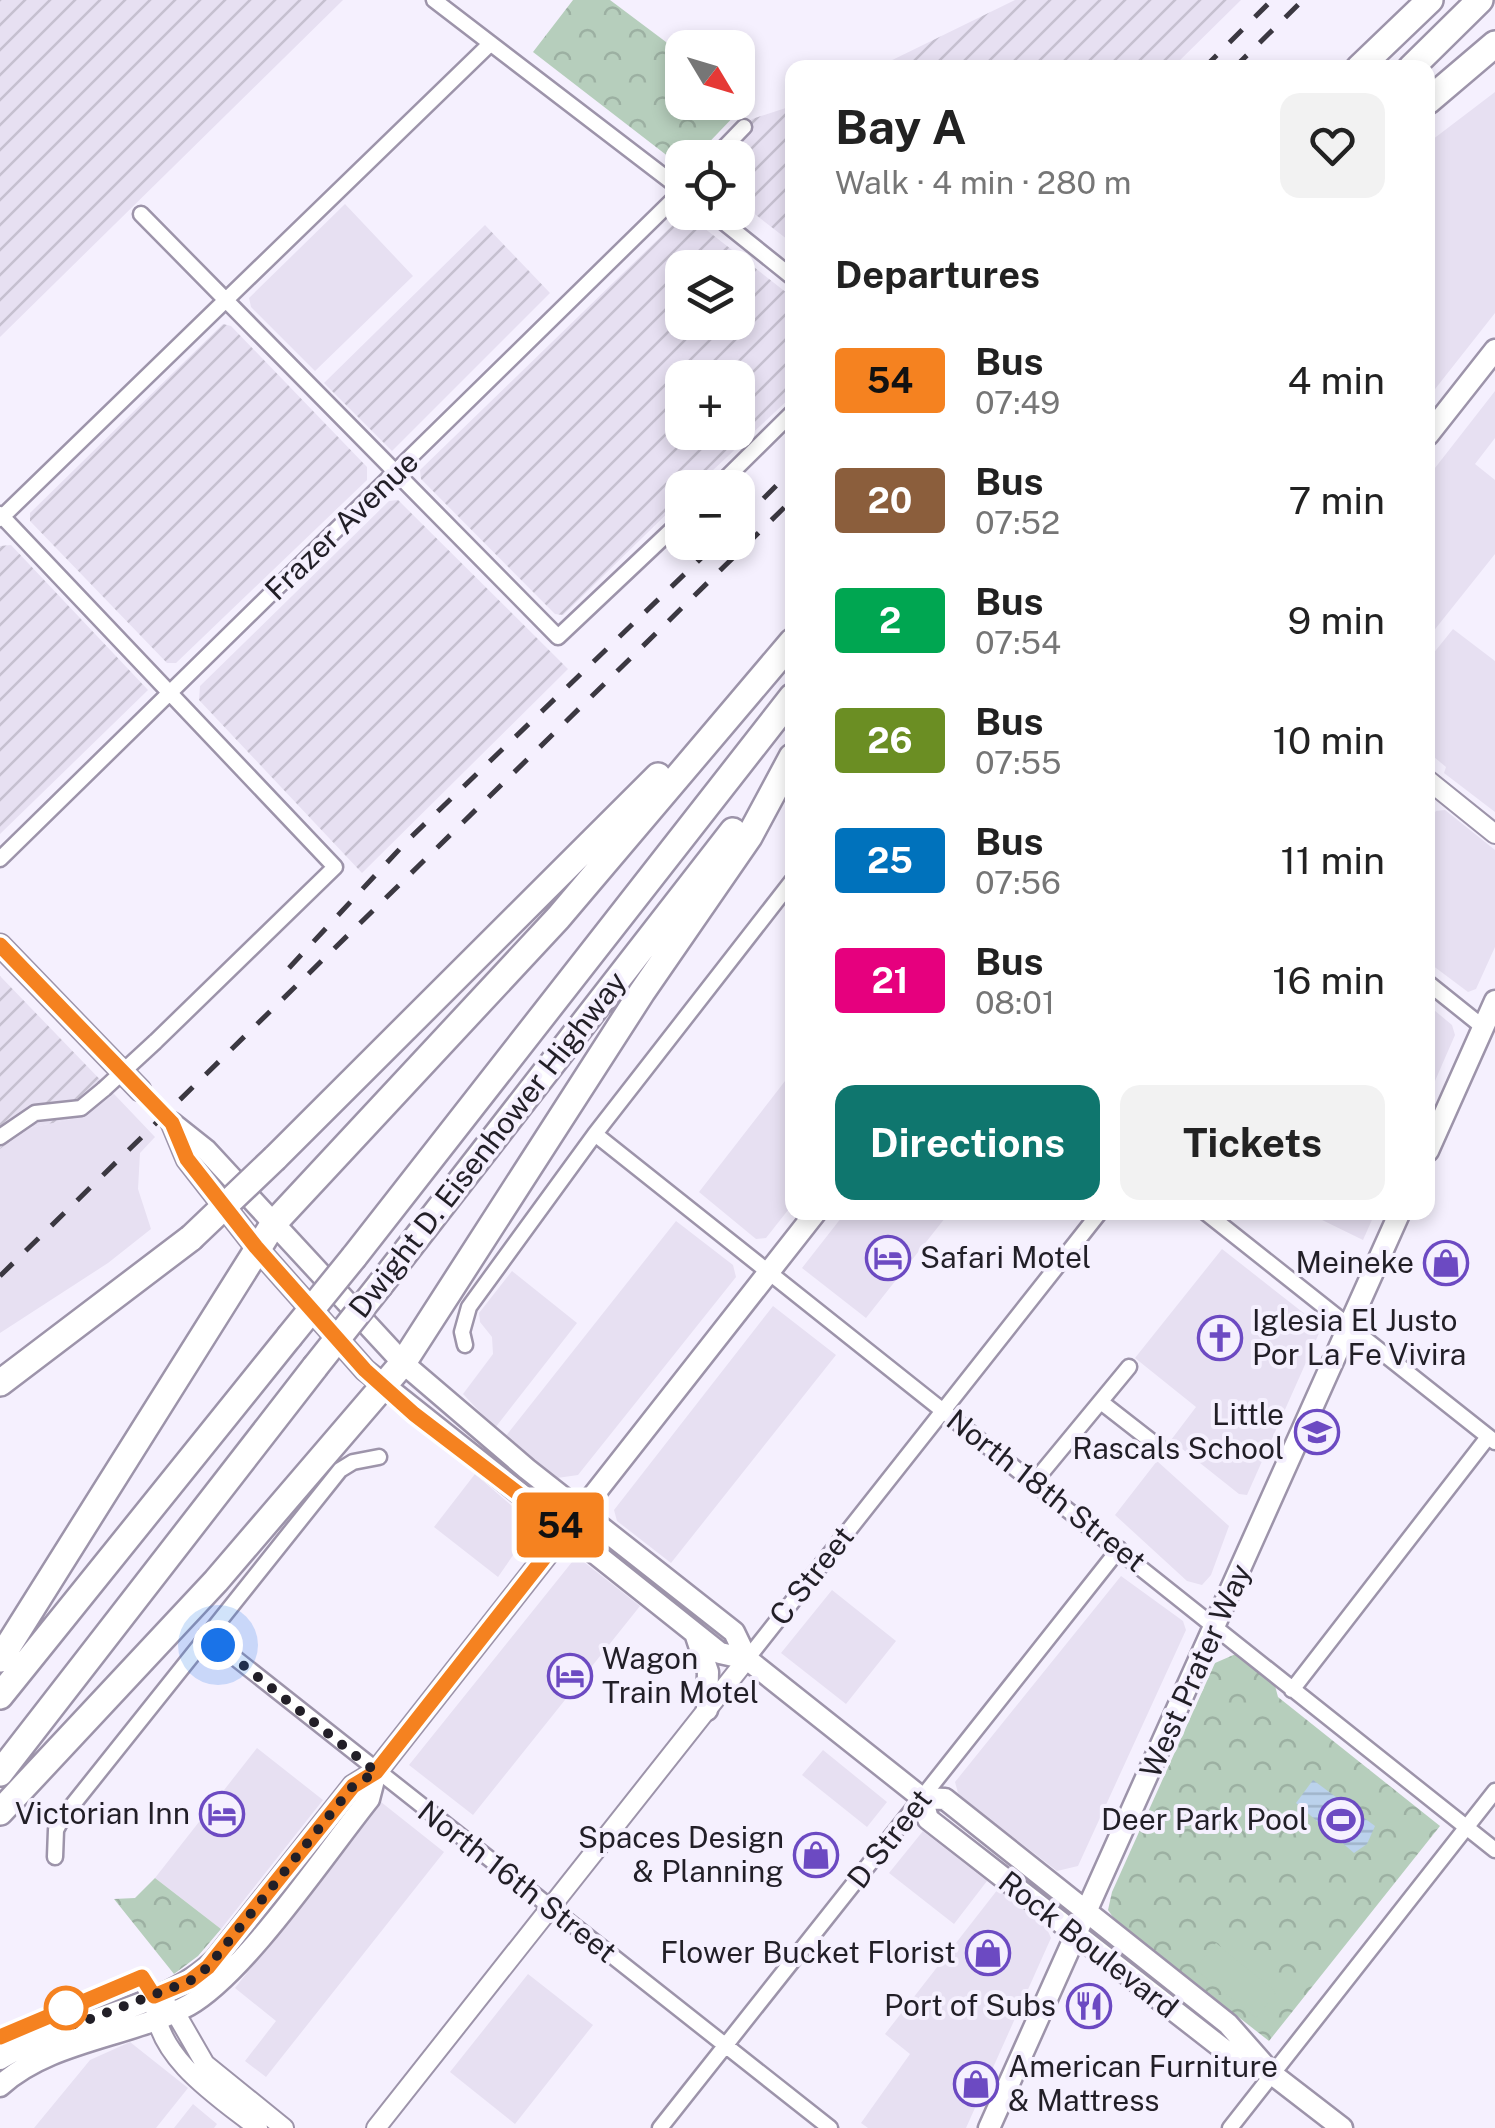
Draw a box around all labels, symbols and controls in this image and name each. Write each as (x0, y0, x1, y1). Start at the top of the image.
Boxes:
north arrow (665, 30, 755, 120)
map controls (665, 30, 755, 560)
button: heart (1280, 93, 1385, 198)
text: Bay A (835, 98, 967, 155)
button: locate (665, 140, 755, 230)
text: Walk · 4 min · 280 m (835, 164, 1131, 201)
button: layers (665, 250, 755, 340)
text: Departures (835, 252, 1040, 297)
text: Bus (975, 339, 1044, 384)
text: 4 min (1287, 358, 1385, 403)
button: + (665, 360, 755, 450)
text: 54 (867, 360, 913, 401)
text: 07:49 (975, 384, 1060, 421)
street label: Frazer Avenue (257, 443, 425, 607)
text: Bus (975, 459, 1044, 504)
button: − (665, 470, 755, 560)
text: 7 min (1288, 478, 1385, 523)
text: 20 (868, 480, 912, 521)
text: 07:52 (975, 504, 1060, 541)
text: Bus (975, 579, 1044, 624)
text: 9 min (1288, 598, 1385, 643)
text: 2 (879, 600, 901, 641)
text: 07:54 (975, 624, 1061, 661)
text: Bus (975, 699, 1044, 744)
text: 10 min (1273, 718, 1385, 763)
text: 26 (867, 720, 913, 761)
text: 07:55 (975, 744, 1061, 781)
text: Bus (975, 819, 1044, 864)
text: 11 min (1280, 838, 1385, 883)
text: 25 (867, 840, 913, 881)
text: 07:56 (975, 864, 1061, 901)
text: Bus (975, 939, 1044, 984)
text: 16 min (1272, 958, 1385, 1003)
text: 21 (871, 960, 909, 1001)
street label: Dwight D. Eisenhower Highway (341, 964, 634, 1325)
text: 08:01 (975, 984, 1055, 1021)
button: Directions (835, 1085, 1100, 1200)
button: Tickets (1120, 1085, 1385, 1200)
hotel icon: Safari Motel (865, 1235, 911, 1281)
place label: Safari Motel (920, 1239, 1091, 1275)
shop icon: Meineke (1423, 1240, 1469, 1286)
place label: Meineke (1296, 1244, 1414, 1280)
place label: Iglesia El Justo Por La Fe Vivira (1252, 1302, 1466, 1372)
church icon: Iglesia El Justo Por La Fe Vivira (1197, 1315, 1243, 1361)
place label: Little Rascals School (1072, 1396, 1284, 1466)
street label: North 18th Street (940, 1401, 1153, 1579)
school or university icon: Little Rascals School (1294, 1409, 1340, 1455)
line badge: 54 (515, 1492, 605, 1558)
text: 54 (537, 1505, 583, 1546)
street label: C Street (761, 1519, 861, 1632)
street label: West Prater Way (1132, 1558, 1258, 1783)
your location (193, 1620, 243, 1670)
place label: Wagon Train Motel (602, 1640, 759, 1710)
hotel icon: Wagon Train Motel (547, 1653, 593, 1699)
street label: D Street (839, 1782, 939, 1895)
hotel icon: Victorian Inn (199, 1791, 245, 1837)
street label: North 16th Street (411, 1793, 624, 1970)
place label: Victorian Inn (15, 1795, 190, 1831)
sports icon: Deer Park Pool (1318, 1797, 1364, 1843)
place label: Deer Park Pool (1101, 1801, 1308, 1837)
place label: Spaces Design & Planning (578, 1819, 784, 1889)
shop icon: Spaces Design & Planning (793, 1832, 839, 1878)
street label: Rock Boulevard (992, 1863, 1185, 2025)
shop icon: Flower Bucket Florist (965, 1930, 1011, 1976)
place label: Flower Bucket Florist (660, 1934, 956, 1970)
restaurant icon: Port of Subs (1066, 1983, 1112, 2029)
unlabelled marker (45, 1987, 87, 2029)
place label: Port of Subs (884, 1987, 1056, 2023)
place label: American Furniture & Mattress (1008, 2048, 1278, 2118)
shop icon: American Furniture & Mattress (953, 2061, 999, 2107)

